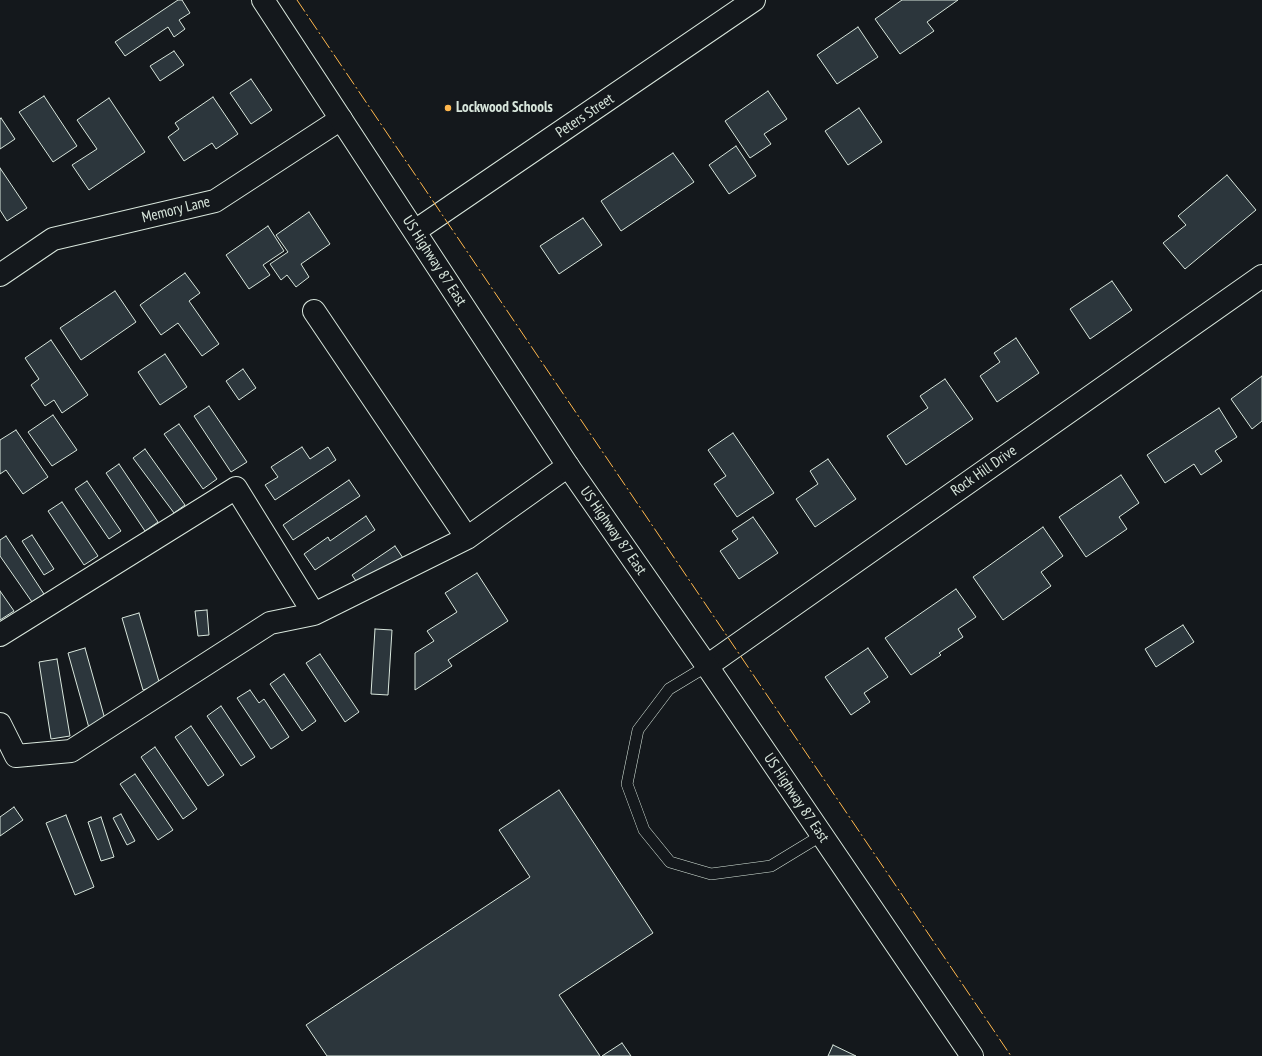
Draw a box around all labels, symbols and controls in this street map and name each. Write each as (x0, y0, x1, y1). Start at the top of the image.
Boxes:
street label: Peters Street (553, 90, 617, 142)
place label: Lockwood Schools (456, 99, 553, 117)
marker: Lockwood Schools (443, 103, 453, 113)
street label: Memory Lane (140, 193, 212, 227)
street label: US Highway 87 East (398, 213, 470, 309)
street label: Rock Hill Drive (948, 442, 1020, 500)
street label: US Highway 87 East (576, 483, 650, 579)
street label: US Highway 87 East (760, 750, 832, 846)

